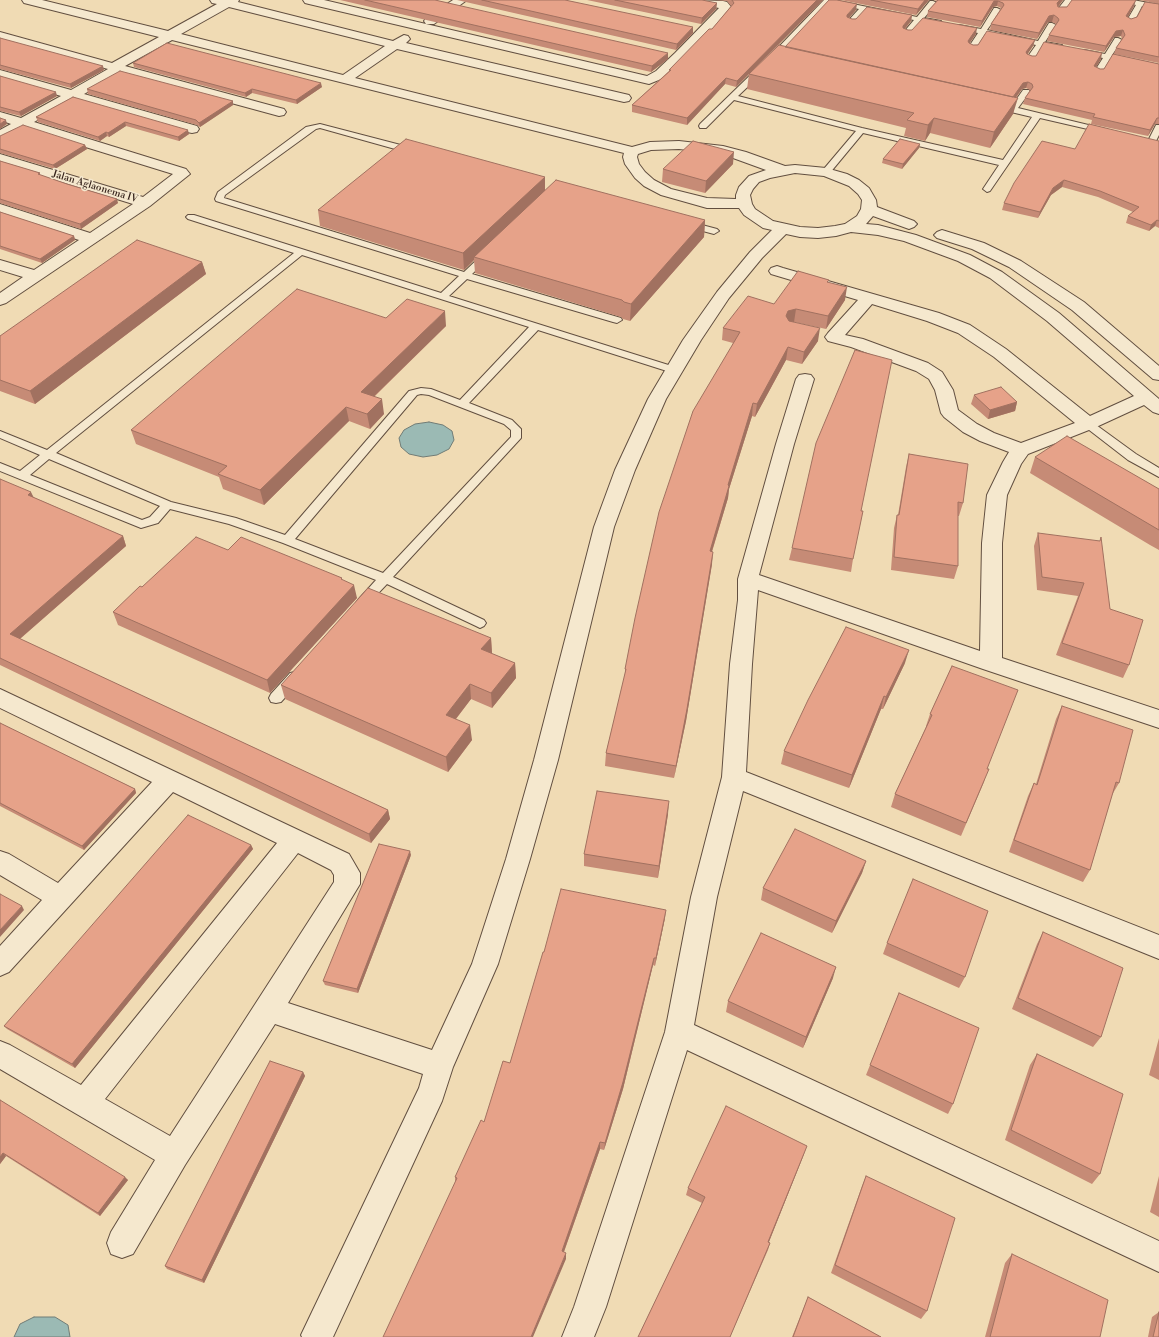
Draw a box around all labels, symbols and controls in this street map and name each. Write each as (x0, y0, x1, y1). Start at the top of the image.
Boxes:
street label: Jalan Aglaonema IV (51, 168, 139, 206)

